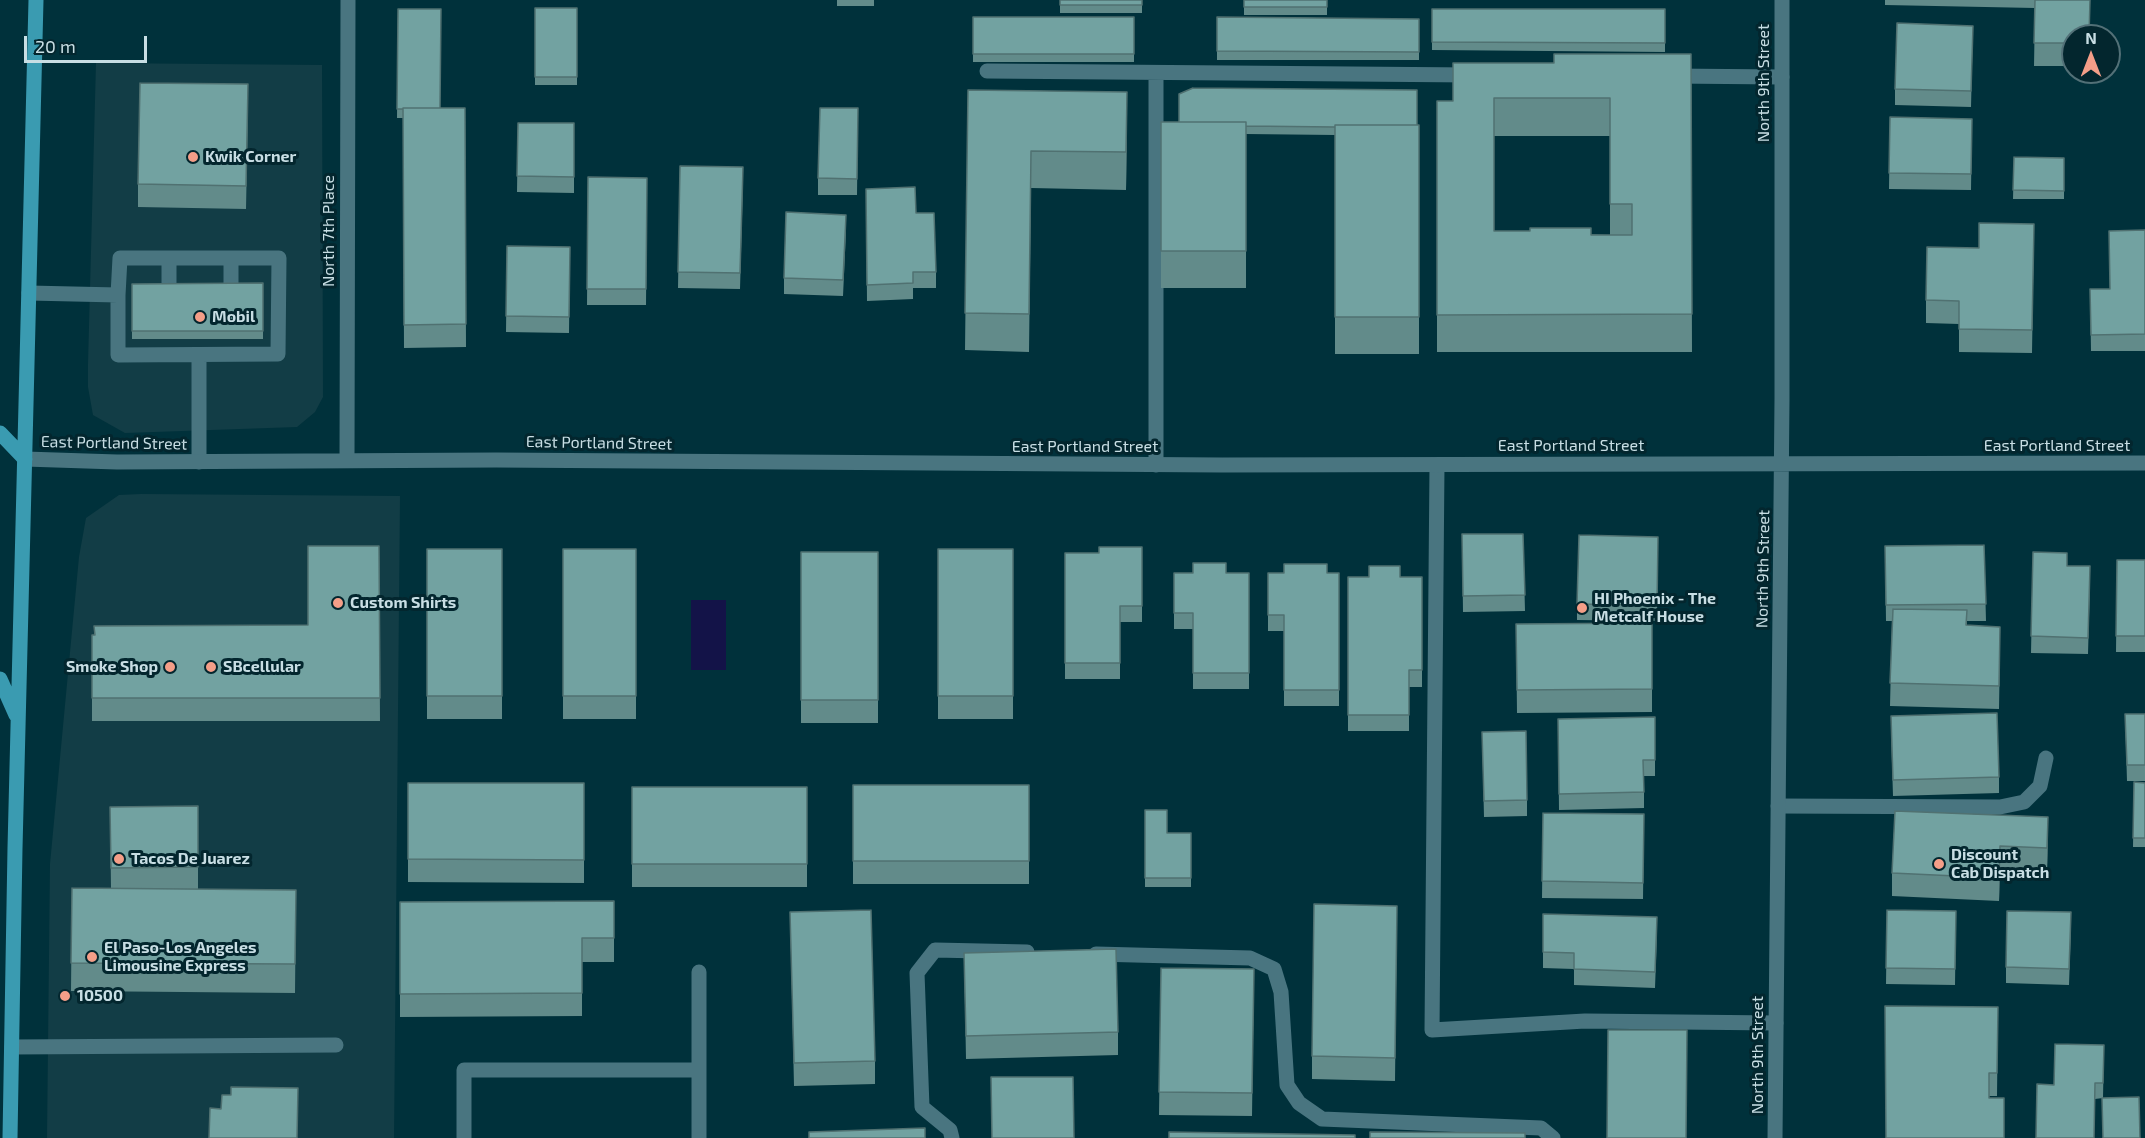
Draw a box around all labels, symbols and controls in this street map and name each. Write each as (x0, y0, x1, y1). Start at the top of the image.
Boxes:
scale bar (27, 24, 150, 62)
street label: North 9th Street (1754, 24, 1774, 142)
north arrow (2061, 24, 2121, 84)
text: N (2085, 28, 2097, 47)
text: 20 m (35, 35, 76, 57)
place label: Kwik Corner (205, 147, 296, 167)
marker: Kwik Corner (186, 150, 200, 164)
street label: North 7th Place (319, 175, 339, 287)
place label: Mobil (212, 307, 255, 327)
marker: Mobil (193, 310, 207, 324)
street label: East Portland Street (41, 432, 187, 454)
street label: East Portland Street (526, 432, 672, 454)
street label: East Portland Street (1498, 436, 1644, 456)
street label: East Portland Street (1984, 436, 2130, 456)
street label: East Portland Street (1012, 437, 1158, 457)
street label: North 9th Street (1752, 510, 1774, 628)
place label: HI Phoenix - The Metcalf House (1594, 589, 1716, 627)
place label: Custom Shirts (350, 593, 456, 613)
marker: Custom Shirts (331, 596, 345, 610)
marker: HI Phoenix - The Metcalf House (1575, 601, 1589, 615)
place label: Smoke Shop (66, 657, 158, 677)
place label: SBcellular (223, 657, 301, 677)
marker: Smoke Shop (163, 660, 177, 674)
marker: SBcellular (204, 660, 218, 674)
place label: Discount Cab Dispatch (1951, 845, 2049, 883)
place label: Tacos De Juarez (131, 849, 250, 869)
marker: Tacos De Juarez (112, 852, 126, 866)
marker: Discount Cab Dispatch (1932, 857, 1946, 871)
place label: El Paso-Los Angeles Limousine Express (104, 938, 256, 976)
marker: El Paso-Los Angeles Limousine Express (85, 950, 99, 964)
place label: 10500 (77, 986, 123, 1006)
marker: 10500 (58, 989, 72, 1003)
street label: North 9th Street (1748, 996, 1768, 1114)

